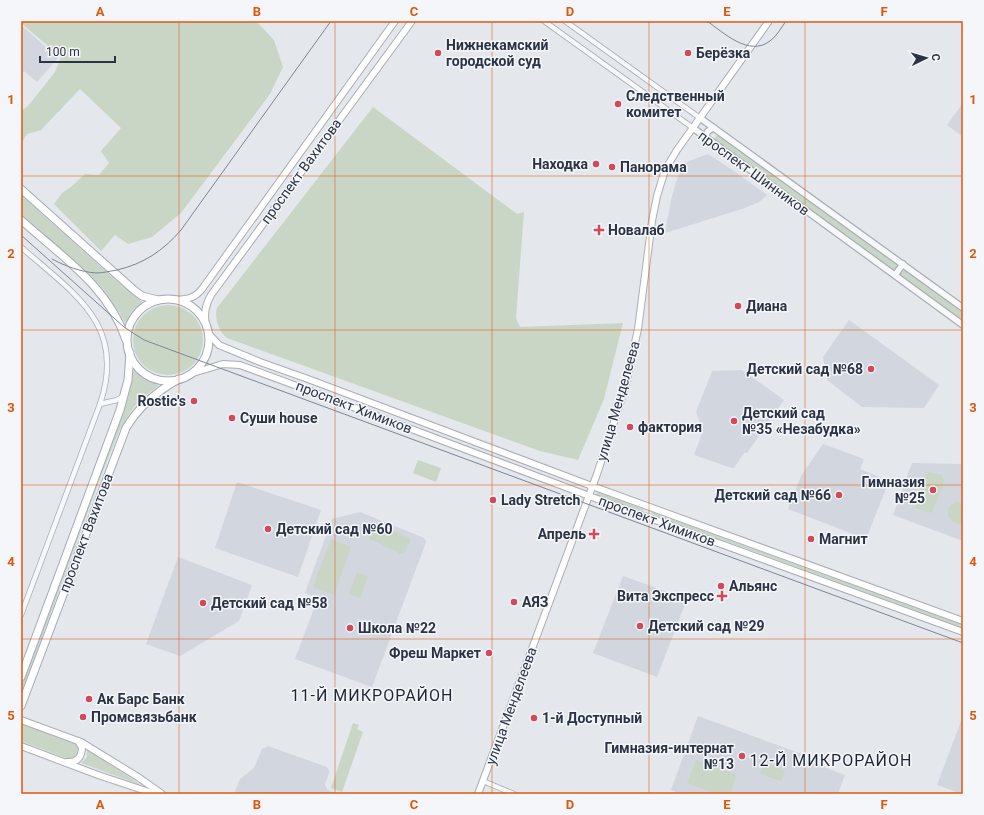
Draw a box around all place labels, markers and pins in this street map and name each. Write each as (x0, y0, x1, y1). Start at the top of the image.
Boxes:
place label: Нижнекамский городской суд (446, 37, 548, 69)
place label: Берёзка (696, 45, 751, 61)
marker: Нижнекамский городской суд (433, 48, 443, 58)
marker: Берёзка (683, 48, 693, 58)
place label: Следственный комитет (626, 88, 725, 120)
marker: Следственный комитет (613, 99, 623, 109)
place label: Находка (532, 156, 589, 172)
marker: Находка (591, 159, 601, 169)
place label: Панорама (620, 159, 687, 175)
marker: Панорама (607, 162, 617, 172)
place label: Новалаб (608, 222, 665, 238)
marker: Новалаб (593, 224, 605, 236)
place label: Диана (746, 298, 788, 314)
marker: Диана (733, 301, 743, 311)
place label: Детский сад №68 (747, 361, 863, 377)
marker: Детский сад №68 (866, 364, 876, 374)
place label: Rostic's (137, 393, 186, 409)
marker: Rostic's (189, 396, 199, 406)
place label: Детский сад №35 «Незабудка» (742, 405, 861, 437)
place label: Суши house (240, 410, 318, 426)
marker: Суши house (227, 413, 237, 423)
marker: Детский сад №35 «Незабудка» (729, 416, 739, 426)
place label: фактория (638, 419, 702, 435)
marker: фактория (625, 422, 635, 432)
place label: Гимназия №25 (862, 474, 925, 506)
marker: Гимназия №25 (928, 485, 938, 495)
place label: Детский сад №66 (715, 487, 831, 503)
marker: Детский сад №66 (834, 490, 844, 500)
place label: Lady Stretch (501, 492, 580, 508)
marker: Lady Stretch (488, 495, 498, 505)
place label: Детский сад №60 (276, 521, 392, 537)
marker: Детский сад №60 (263, 524, 273, 534)
place label: Апрель (538, 526, 586, 542)
marker: Апрель (589, 529, 599, 539)
place label: Магнит (819, 531, 868, 547)
marker: Магнит (806, 534, 816, 544)
place label: Альянс (729, 578, 777, 594)
marker: Альянс (716, 581, 726, 591)
place label: Вита Экспресс (617, 588, 714, 604)
marker: Вита Экспресс (717, 591, 727, 601)
place label: АЯЗ (522, 594, 549, 610)
place label: Детский сад №58 (211, 595, 327, 611)
marker: АЯЗ (509, 597, 519, 607)
marker: Детский сад №58 (198, 598, 208, 608)
place label: Детский сад №29 (648, 618, 764, 634)
place label: Школа №22 (358, 620, 436, 636)
marker: Детский сад №29 (635, 621, 645, 631)
marker: Школа №22 (345, 623, 355, 633)
place label: Фреш Маркет (389, 645, 481, 661)
marker: Фреш Маркет (484, 648, 494, 658)
place label: Ак Барс Банк (97, 691, 185, 707)
marker: Ак Барс Банк (84, 694, 94, 704)
place label: Промсвязьбанк (91, 709, 197, 725)
place label: 1-й Доступный (542, 710, 642, 726)
marker: Промсвязьбанк (78, 712, 88, 722)
marker: 1-й Доступный (529, 713, 539, 723)
place label: Гимназия-интернат №13 (605, 740, 734, 772)
marker: Гимназия-интернат №13 (737, 751, 747, 761)

